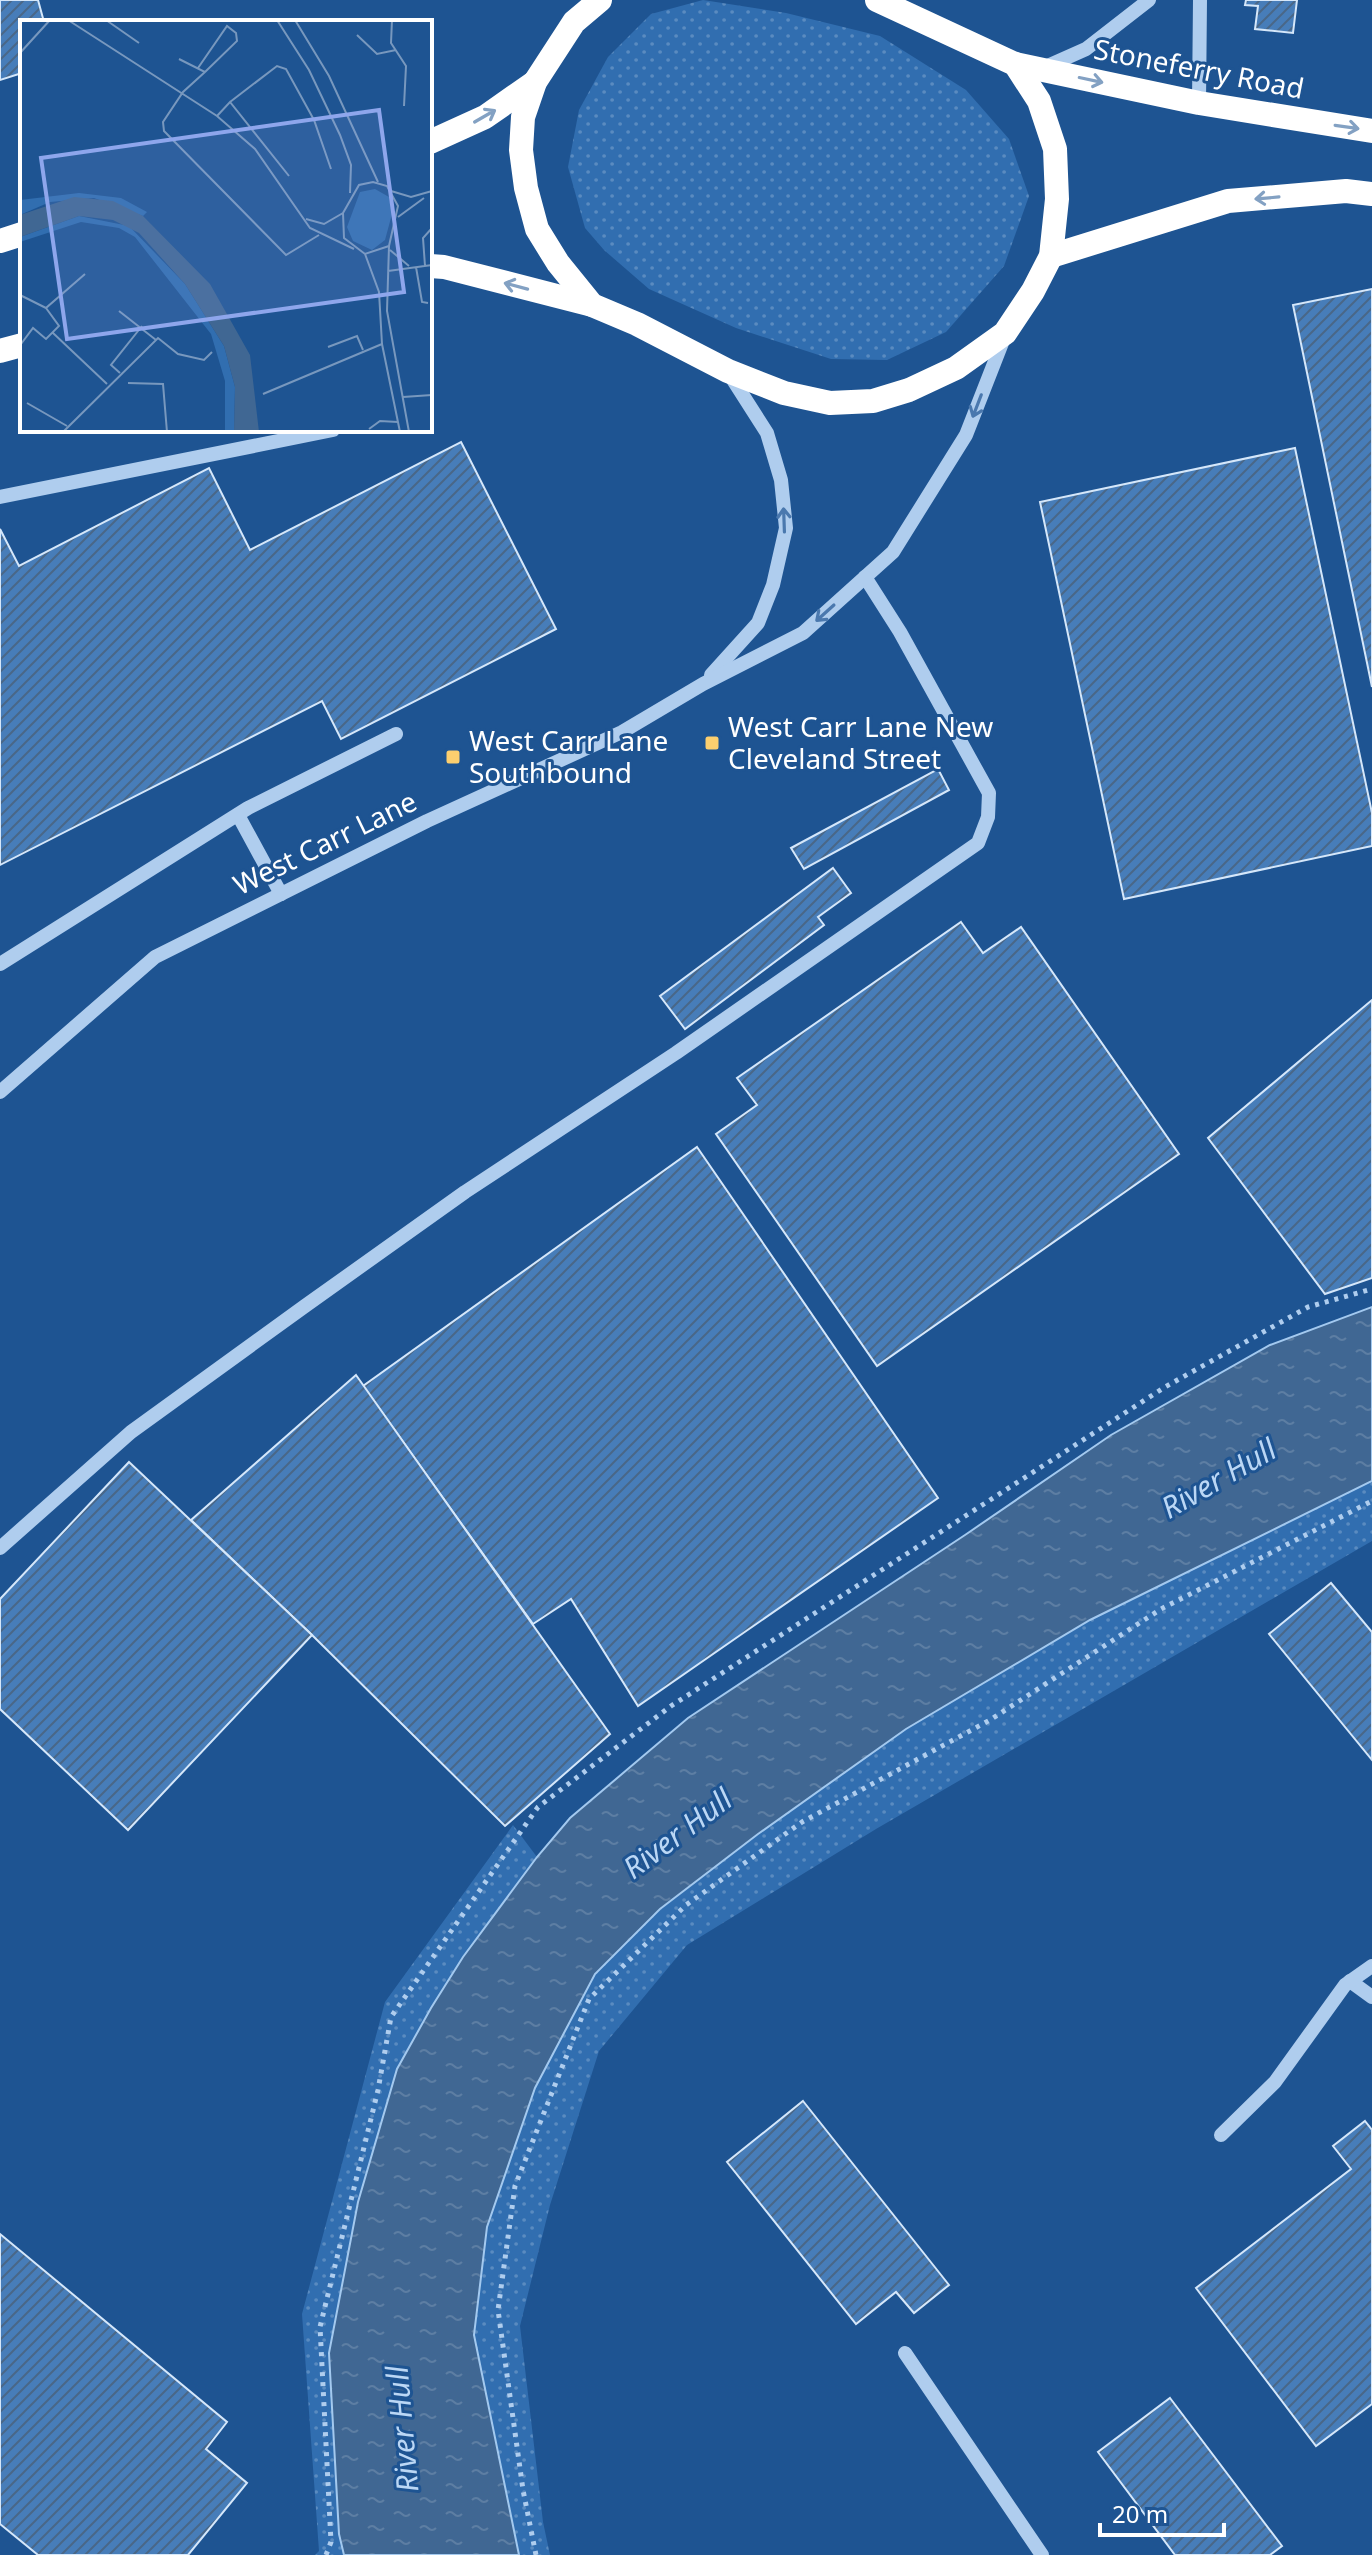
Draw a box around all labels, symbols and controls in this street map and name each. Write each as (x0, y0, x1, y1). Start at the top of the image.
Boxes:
inset map (20, 20, 432, 432)
street label: Stoneferry Road (1091, 29, 1307, 107)
one-way arrow (1078, 73, 1103, 88)
one-way arrow (473, 108, 496, 124)
one-way arrow (1333, 120, 1359, 135)
one-way arrow (1254, 191, 1280, 206)
one-way arrow (504, 277, 529, 292)
one-way arrow (969, 393, 983, 418)
one-way arrow (777, 507, 792, 534)
one-way arrow (815, 603, 835, 621)
place label: West Carr Lane New Cleveland Street (728, 707, 993, 777)
place label: West Carr Lane Southbound (469, 721, 668, 791)
marker: West Carr Lane New Cleveland Street (703, 734, 721, 752)
marker: West Carr Lane Southbound (444, 748, 462, 766)
street label: West Carr Lane (227, 781, 422, 903)
water label: River Hull (1153, 1428, 1285, 1527)
water label: River Hull (614, 1777, 741, 1887)
water label: River Hull (375, 2363, 427, 2494)
scale bar (1100, 2487, 1224, 2537)
text: 20 m (1112, 2497, 1168, 2530)

